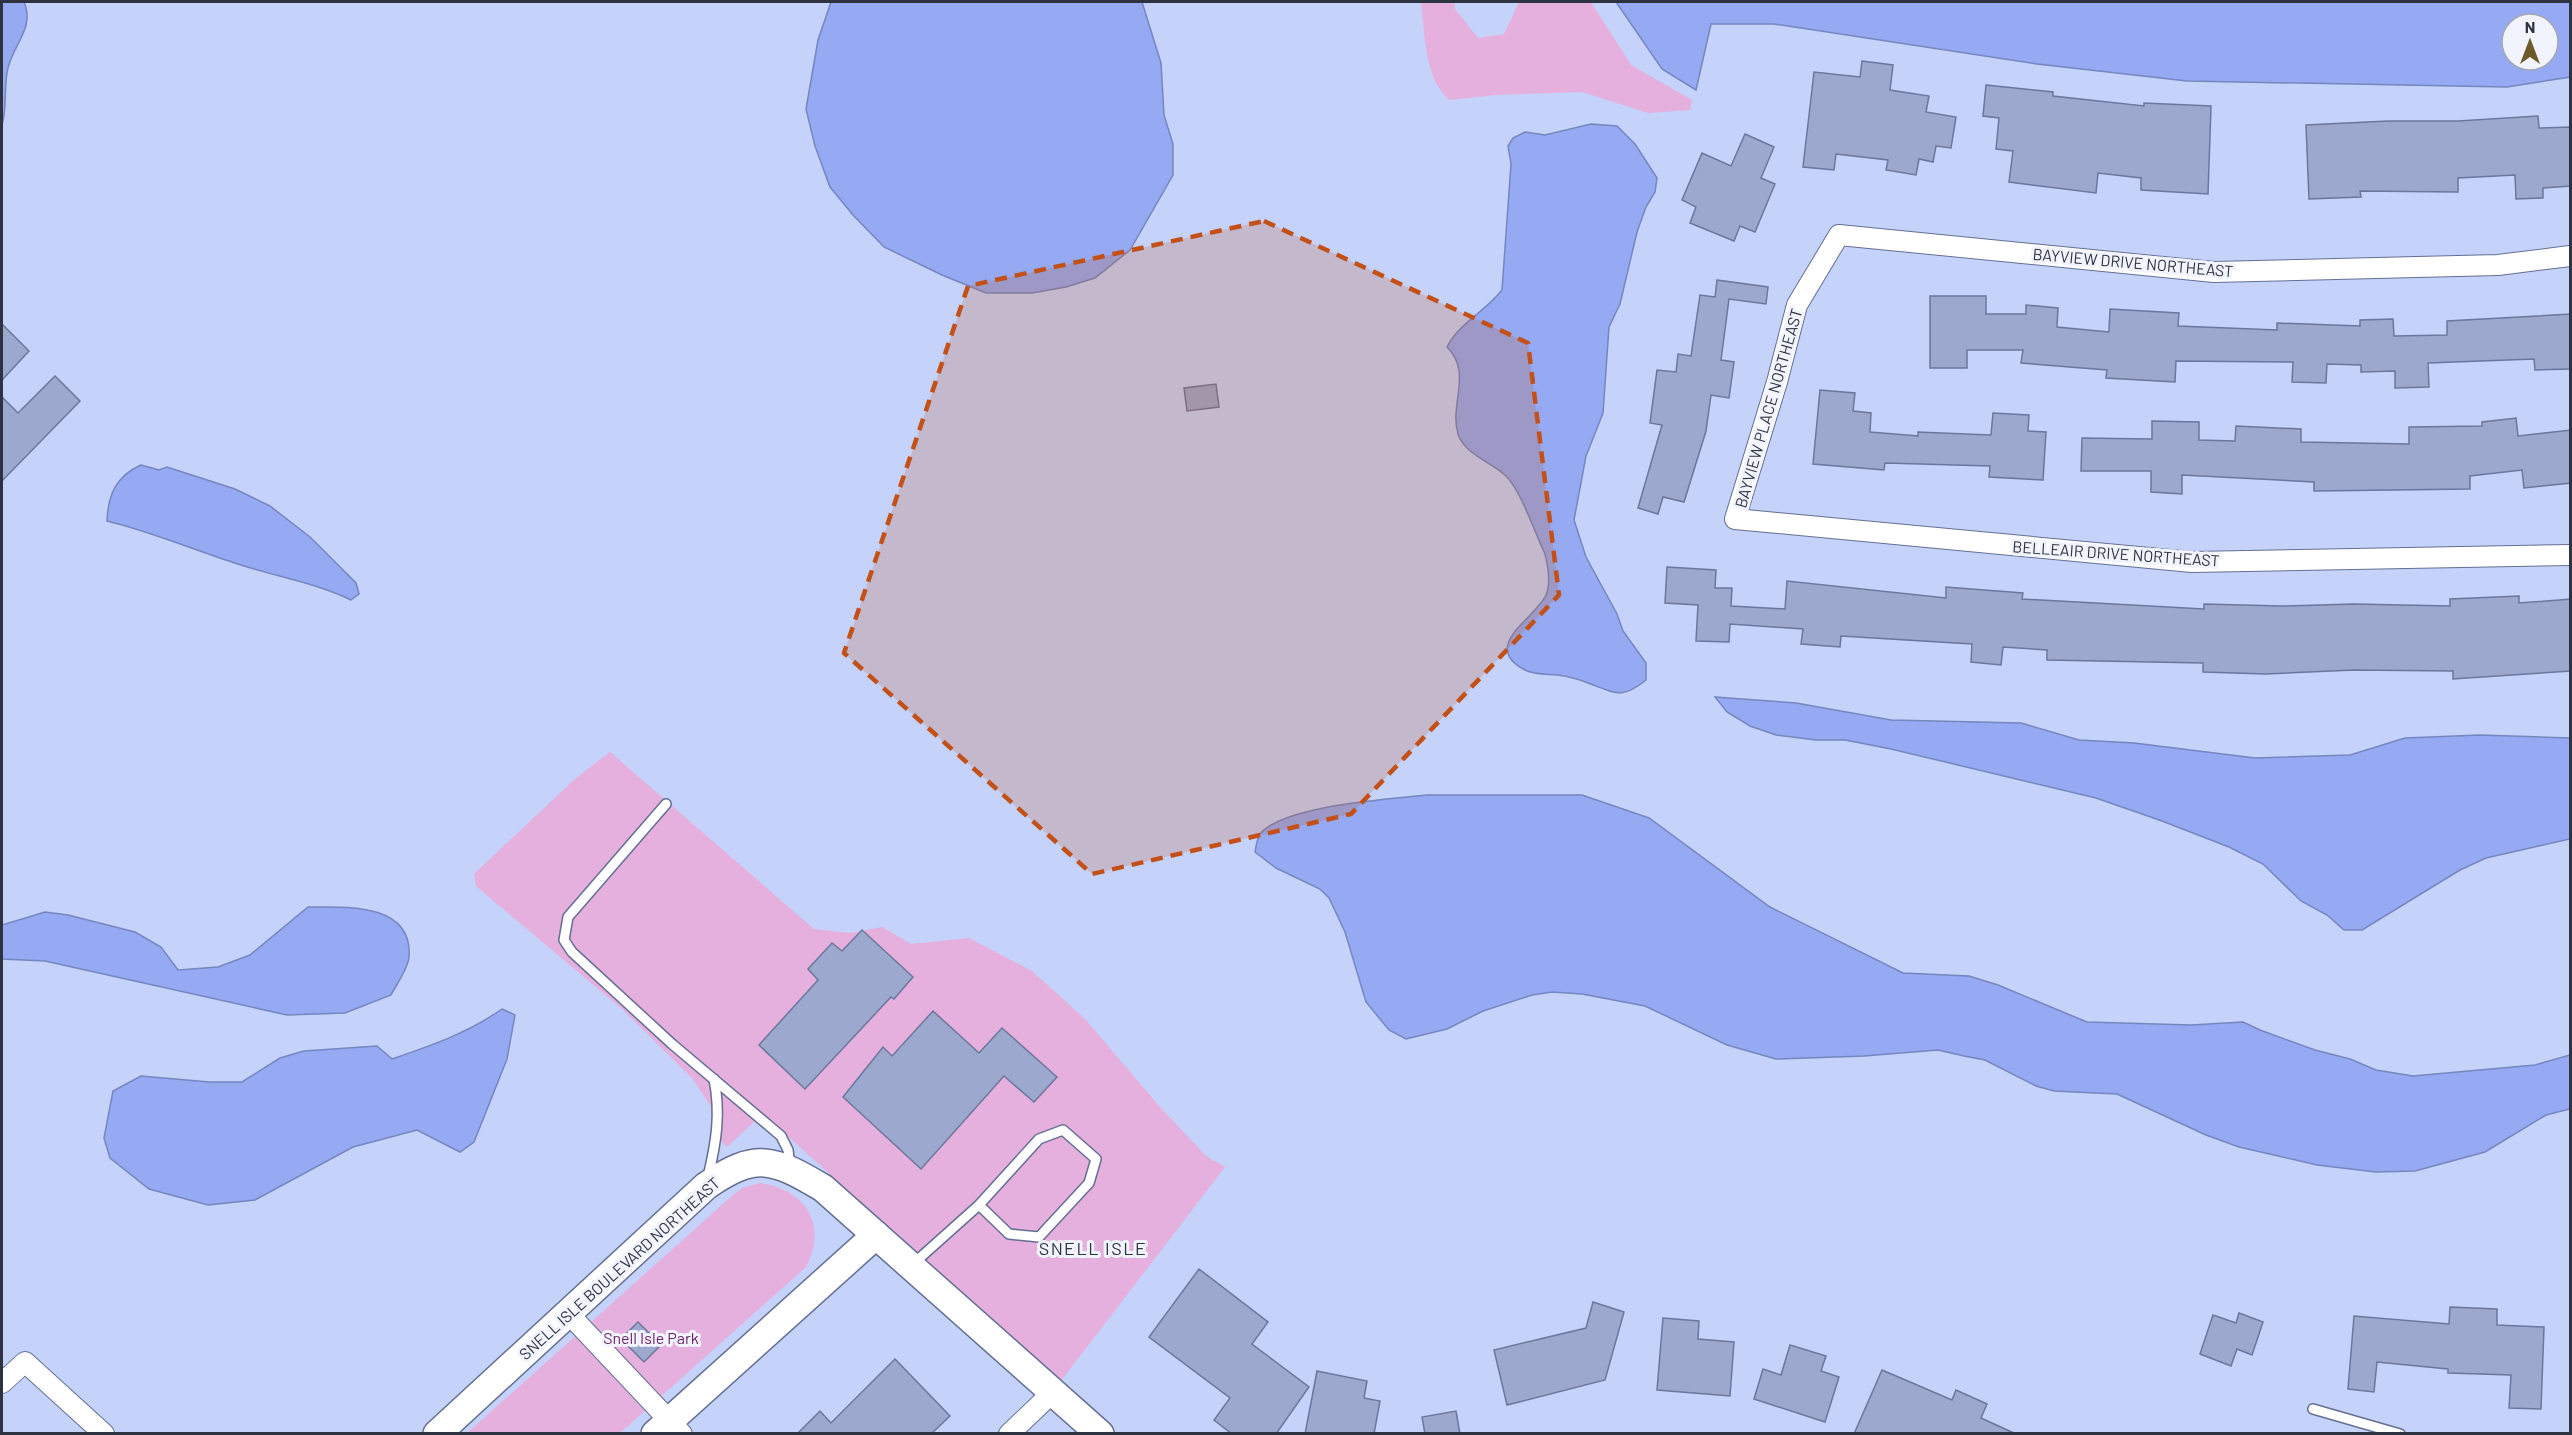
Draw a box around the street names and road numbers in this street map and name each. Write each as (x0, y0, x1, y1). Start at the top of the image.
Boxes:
street label: BAYVIEW DRIVE NORTHEAST (2032, 244, 2234, 280)
street label: BAYVIEW PLACE NORTHEAST (1730, 306, 1806, 510)
street label: BELLEAIR DRIVE NORTHEAST (2012, 536, 2220, 570)
street label: SNELL ISLE BOULEVARD NORTHEAST (515, 1173, 723, 1363)

